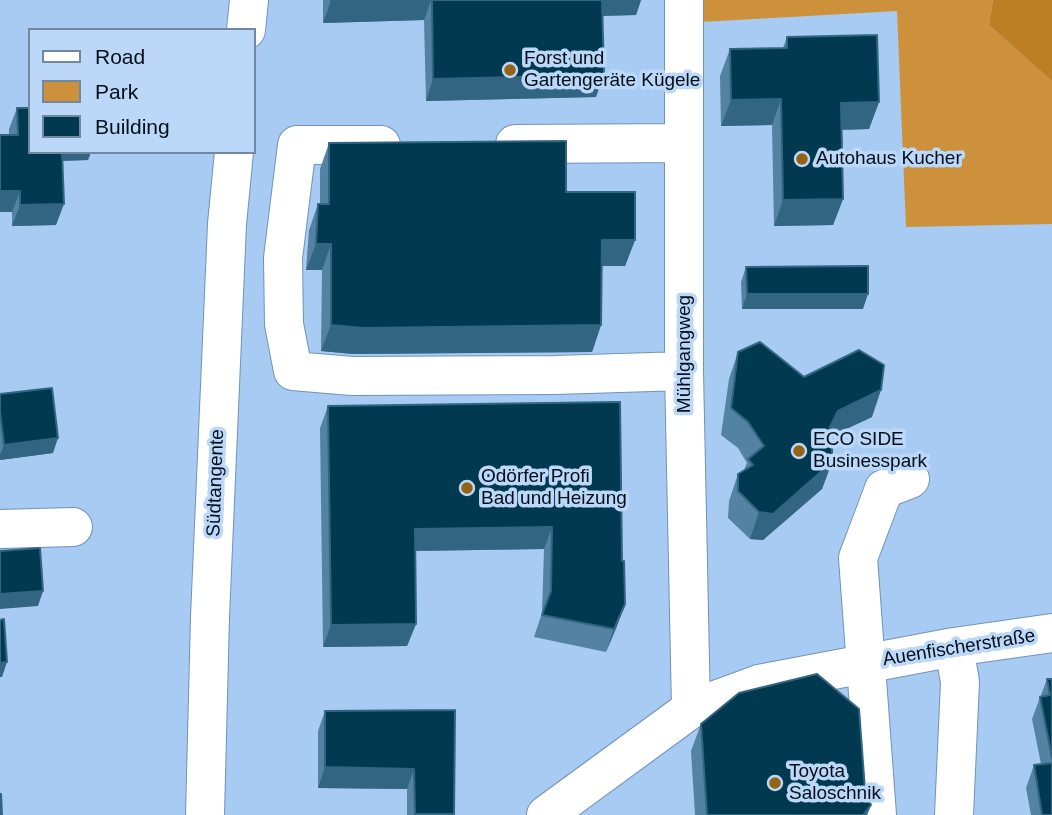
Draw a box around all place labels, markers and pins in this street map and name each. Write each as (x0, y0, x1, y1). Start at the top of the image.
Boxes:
place label: Forst und Gartengeräte Kügele (524, 48, 700, 92)
marker: Forst und Gartengeräte Kügele (502, 62, 518, 78)
place label: Autohaus Kucher (816, 148, 962, 170)
marker: Autohaus Kucher (794, 151, 810, 167)
place label: ECO SIDE Businesspark (813, 429, 927, 473)
marker: ECO SIDE Businesspark (791, 443, 807, 459)
place label: Odörfer Profi Bad und Heizung (481, 466, 627, 510)
marker: Odörfer Profi Bad und Heizung (459, 480, 475, 496)
place label: Toyota Saloschnik (789, 761, 881, 805)
marker: Toyota Saloschnik (767, 775, 783, 791)

